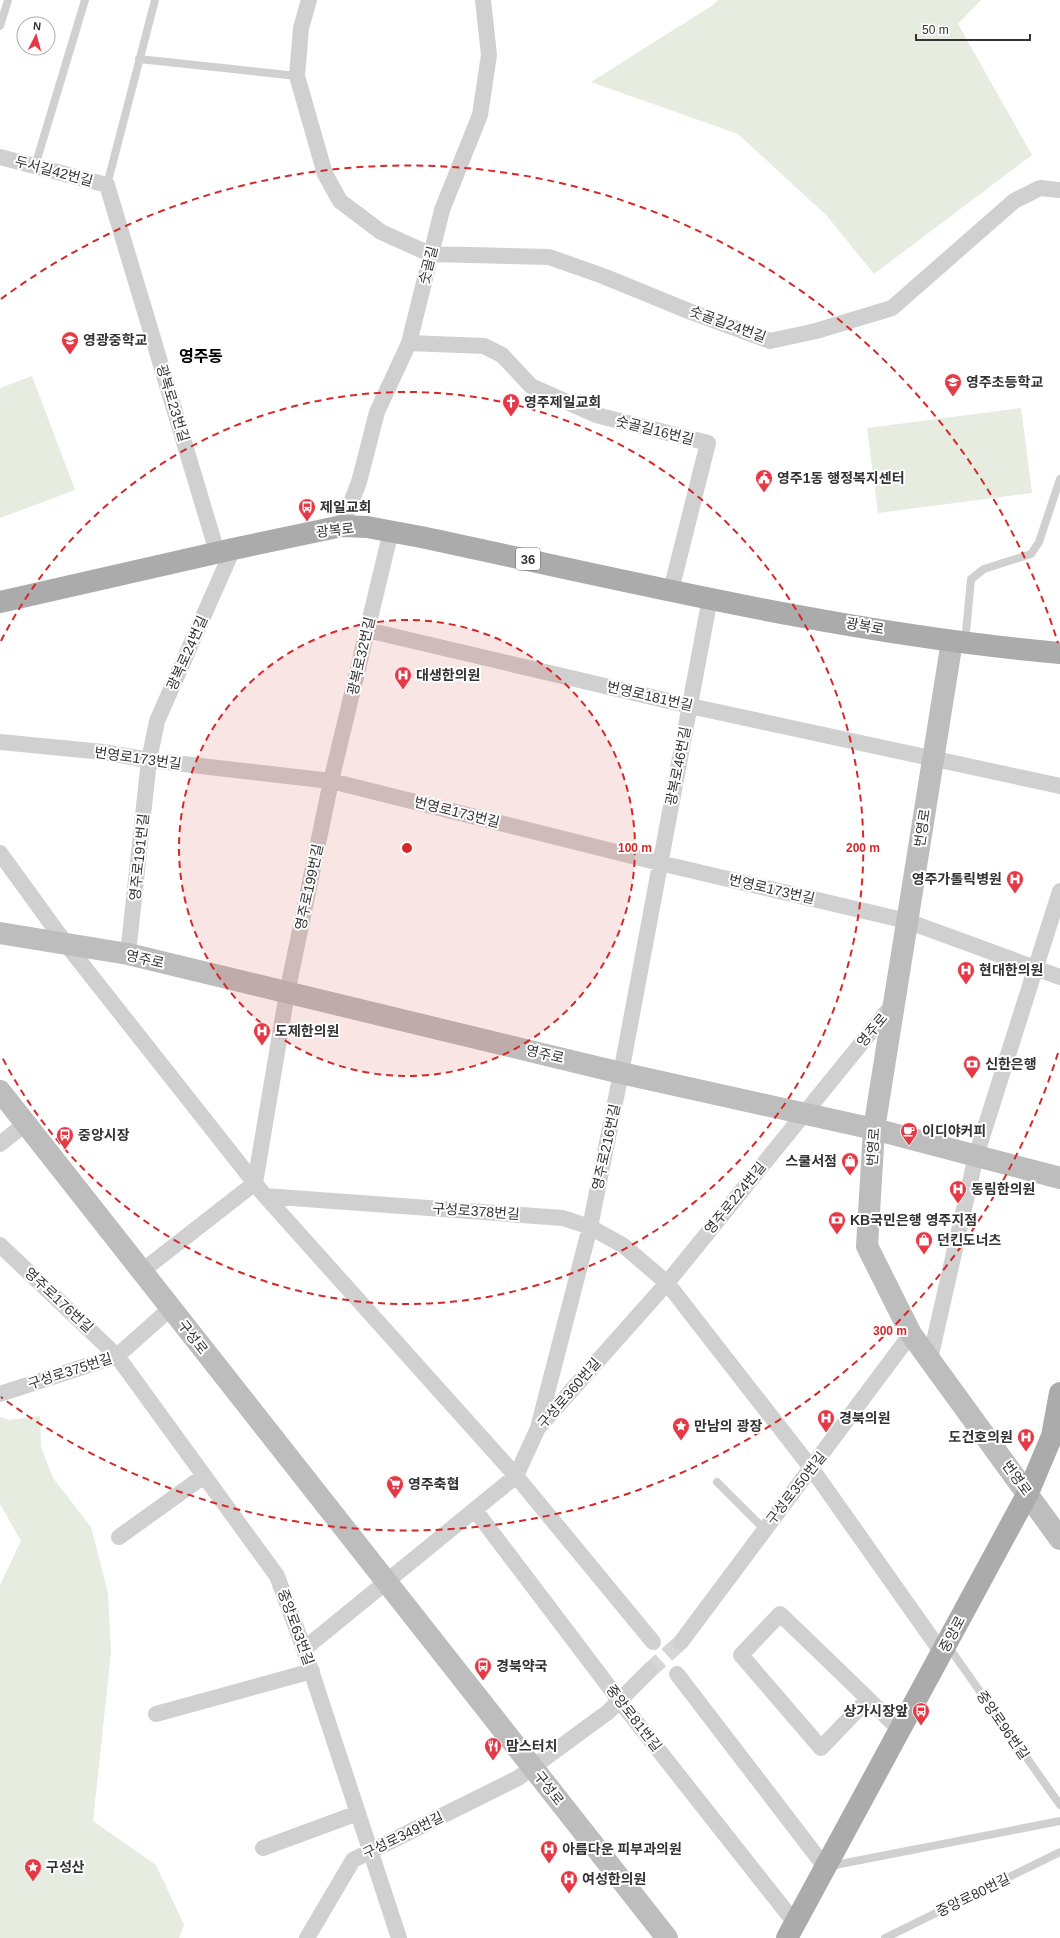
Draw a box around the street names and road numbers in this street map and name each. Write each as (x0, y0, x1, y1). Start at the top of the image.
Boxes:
street label: 두서길42번길 (13, 153, 95, 189)
street label: 숫골길 (416, 244, 440, 286)
street label: 숫골길24번길 (688, 303, 768, 345)
street label: 광복로23번길 (154, 362, 192, 444)
street label: 숫골길16번길 (614, 413, 696, 447)
street label: 광복로 (315, 520, 355, 540)
road number: 36 (516, 548, 540, 570)
street label: 광복로24번길 (163, 613, 211, 693)
street label: 광복로32번길 (344, 615, 378, 697)
street label: 광복로 (845, 615, 886, 637)
street label: 번영로181번길 (605, 678, 695, 714)
street label: 광복로46번길 (663, 725, 693, 807)
street label: 번영로173번길 (93, 744, 183, 772)
street label: 번영로173번길 (412, 794, 502, 830)
street label: 번영로 (911, 808, 933, 848)
street label: 영주로191번길 (126, 813, 152, 901)
street label: 영주로199번길 (292, 842, 326, 932)
street label: 번영로173번길 (727, 871, 817, 907)
street label: 영주로 (124, 947, 166, 971)
street label: 영주로 (853, 1010, 891, 1050)
street label: 영주로 (524, 1042, 566, 1066)
street label: 영주로216번길 (589, 1102, 623, 1192)
street label: 번영로 (864, 1127, 882, 1167)
street label: 영주로224번길 (701, 1159, 769, 1237)
street label: 구성로378번길 (432, 1200, 520, 1222)
street label: 영주로176번길 (21, 1264, 97, 1336)
street label: 구성로 (175, 1317, 211, 1357)
street label: 구성로375번길 (26, 1350, 114, 1392)
street label: 구성로360번길 (534, 1355, 604, 1431)
street label: 구성로350번길 (763, 1448, 829, 1528)
street label: 번영로 (999, 1458, 1035, 1498)
street label: 중앙로63번길 (275, 1587, 317, 1667)
street label: 중앙로 (936, 1613, 968, 1655)
street label: 중앙로81번길 (603, 1682, 665, 1754)
street label: 중앙로96번길 (974, 1688, 1032, 1762)
street label: 구성로 (531, 1768, 567, 1808)
street label: 구성로349번길 (360, 1809, 446, 1861)
street label: 중앙로80번길 (934, 1870, 1012, 1920)

